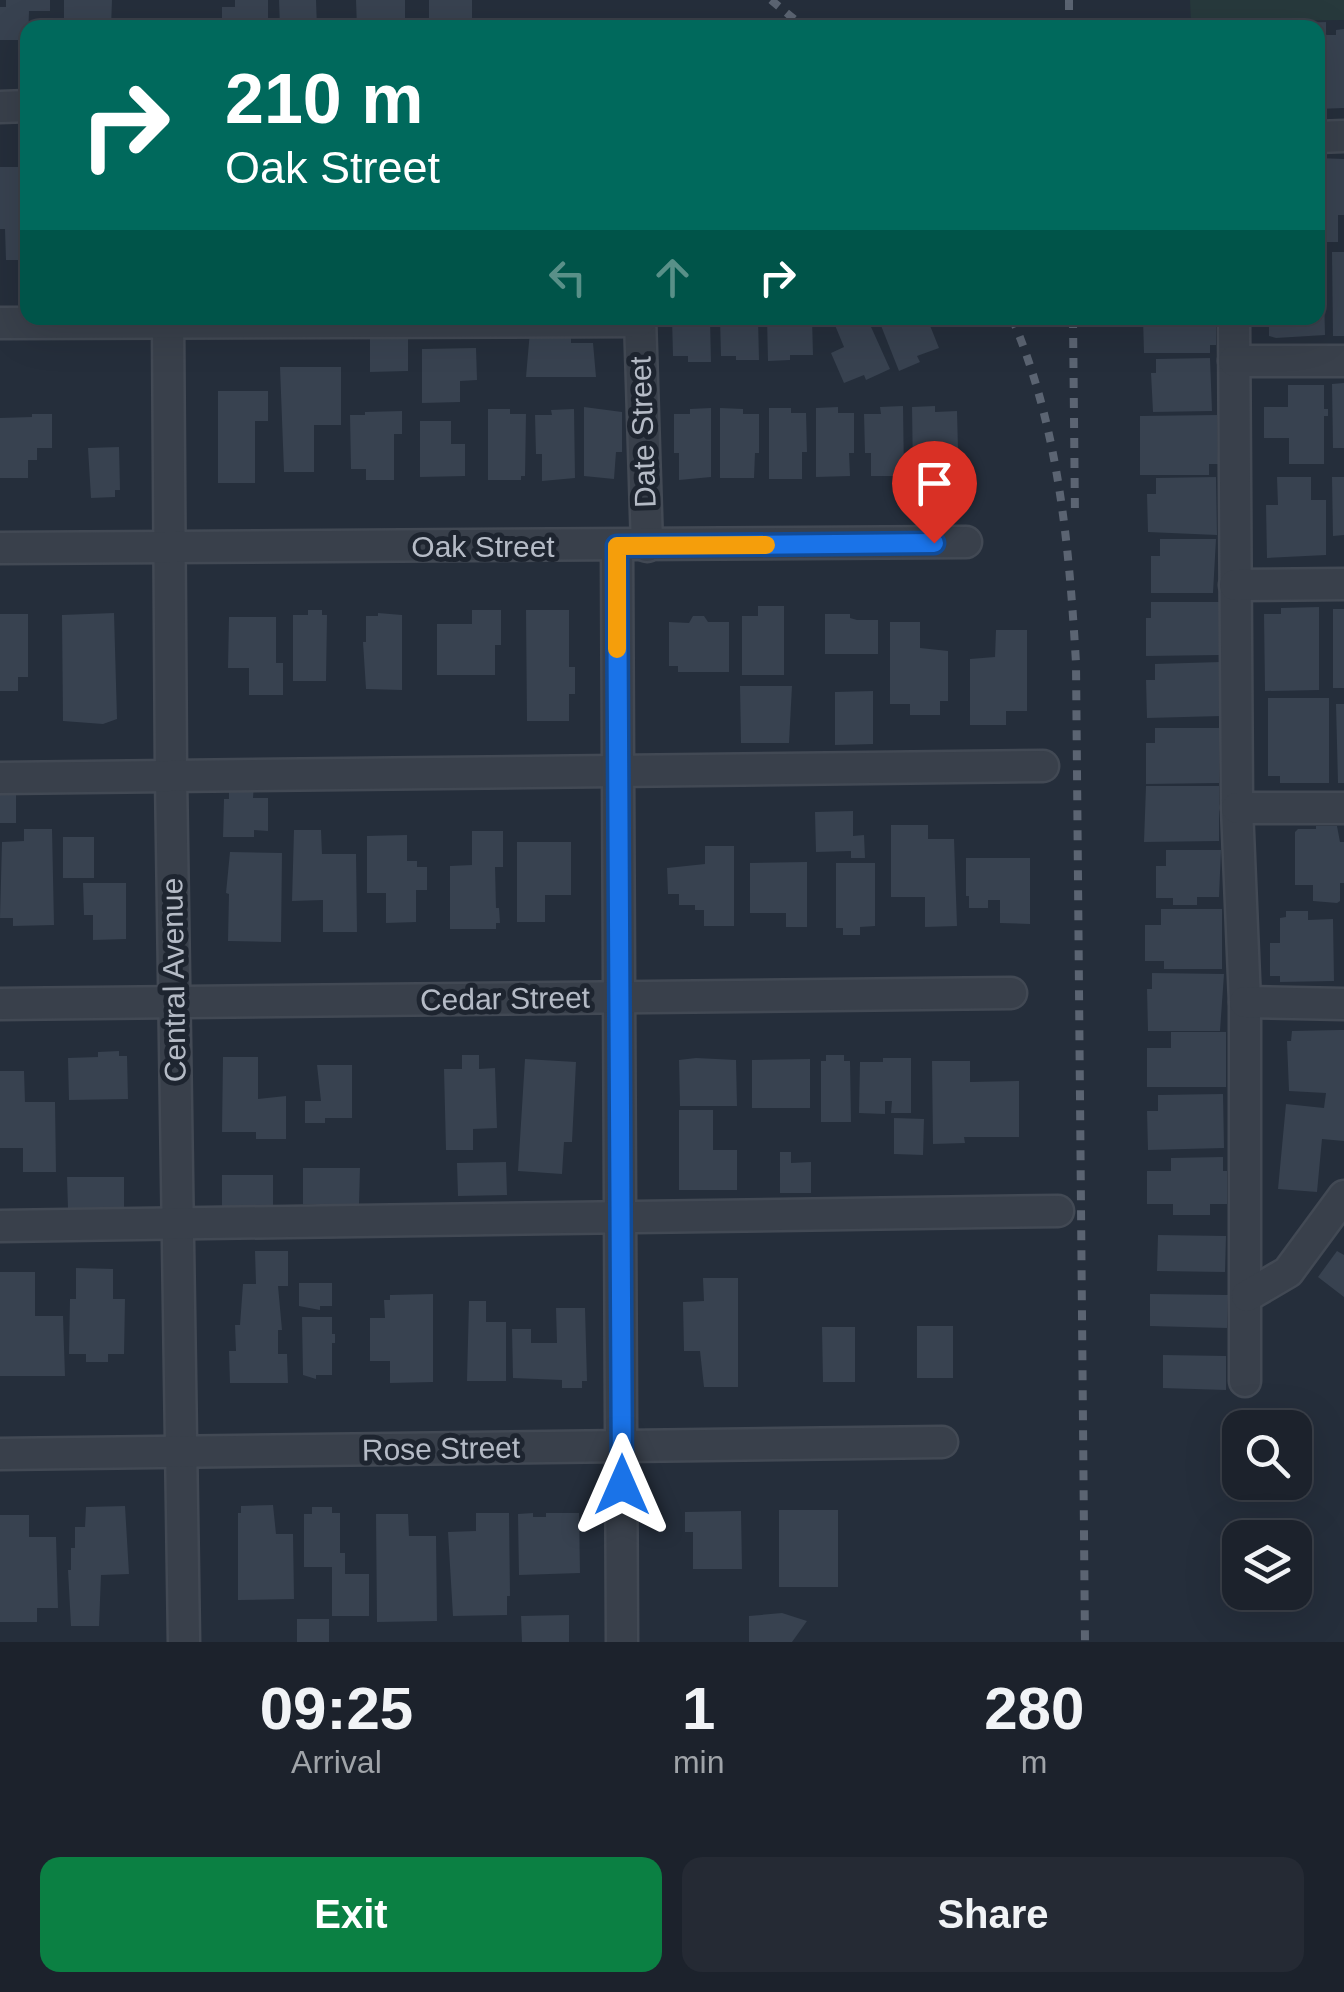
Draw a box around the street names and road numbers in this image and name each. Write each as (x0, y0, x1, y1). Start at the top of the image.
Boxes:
street label: Date Street (623, 355, 662, 508)
street label: Oak Street (411, 530, 555, 563)
street label: Central Avenue (155, 877, 192, 1083)
street label: Cedar Street (420, 981, 591, 1016)
street label: Rose Street (362, 1431, 521, 1466)

